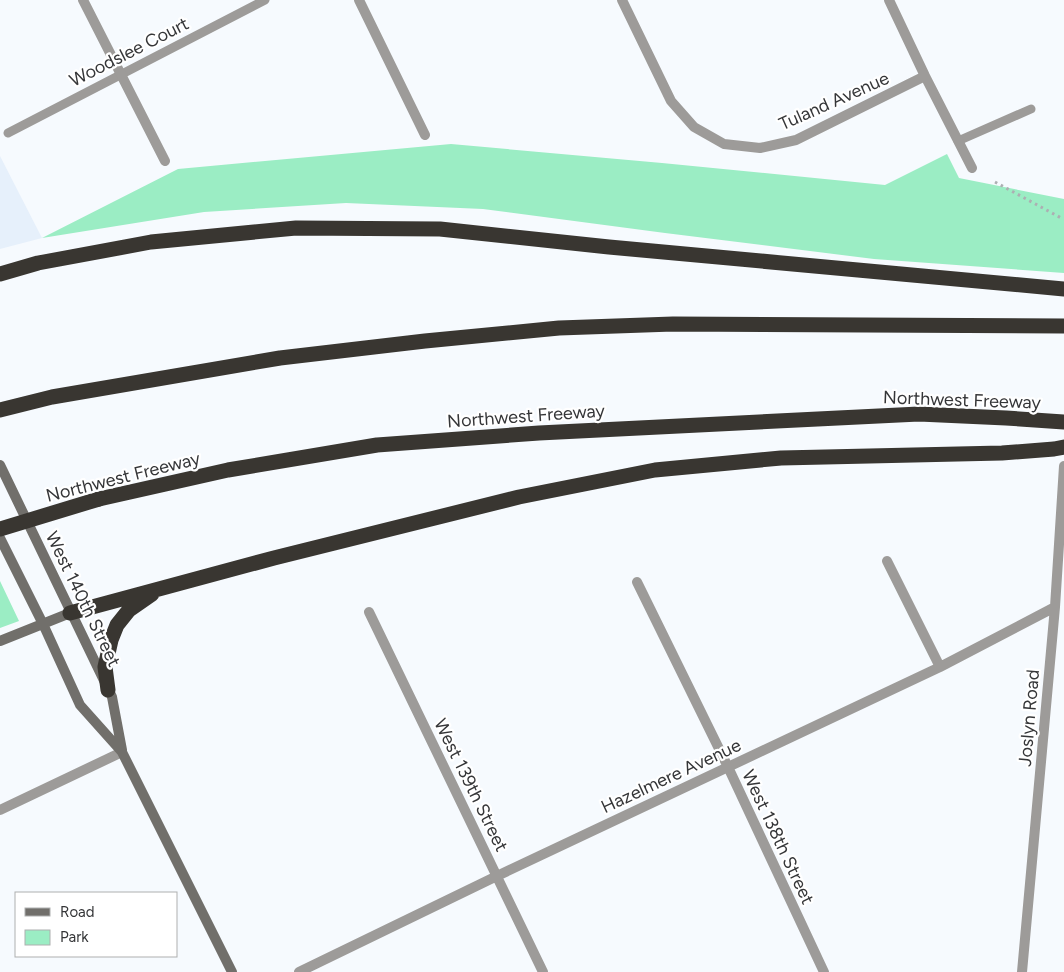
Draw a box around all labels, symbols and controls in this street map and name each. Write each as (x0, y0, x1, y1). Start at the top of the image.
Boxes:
street label: Woodslee Court (66, 12, 192, 91)
street label: Tuland Avenue (776, 67, 893, 135)
street label: Northwest Freeway (883, 386, 1042, 414)
street label: Northwest Freeway (446, 399, 606, 432)
street label: Northwest Freeway (44, 447, 203, 507)
street label: West 140th Street (41, 528, 125, 670)
street label: Joslyn Road (1014, 669, 1044, 767)
street label: West 139th Street (429, 715, 513, 855)
street label: Hazelmere Avenue (598, 734, 745, 818)
street label: West 138th Street (737, 766, 819, 908)
legend (15, 892, 178, 957)
text: Road (60, 903, 95, 921)
text: Park (60, 928, 89, 946)

